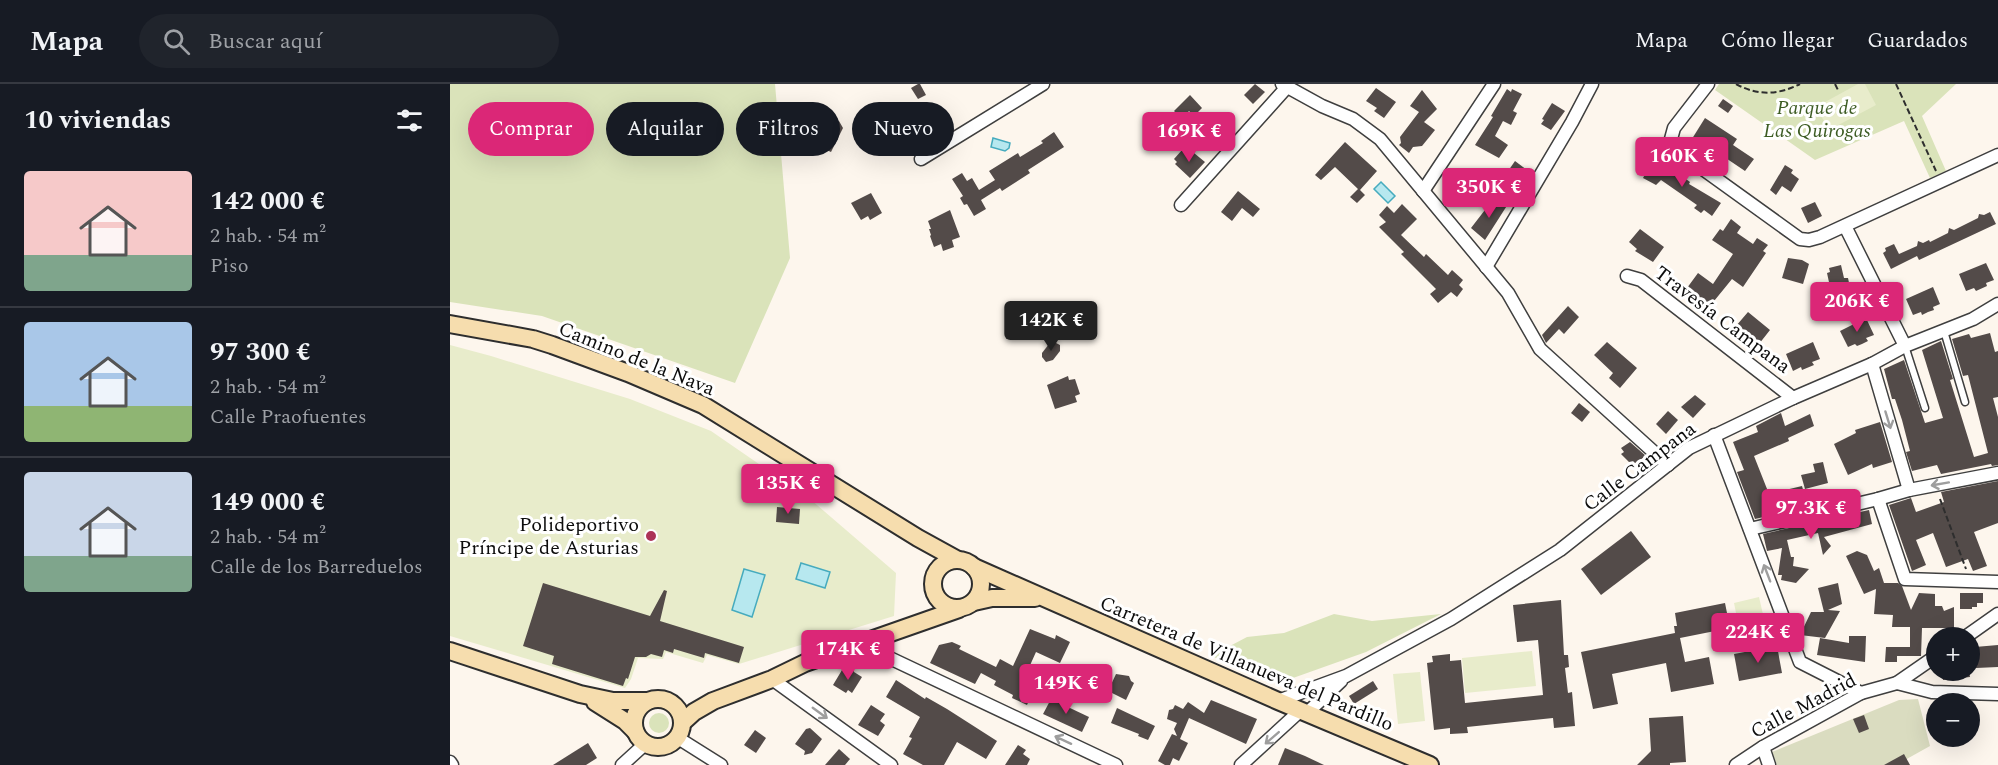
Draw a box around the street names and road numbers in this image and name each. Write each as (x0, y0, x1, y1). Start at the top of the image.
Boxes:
street label: Travesía Campana (1648, 259, 1797, 381)
street label: Camino de la Nava (554, 314, 720, 404)
street label: Calle Campana (1577, 414, 1703, 519)
street label: Carretera de Villanueva del Pardillo (1095, 588, 1398, 740)
street label: Calle Madrid (1745, 665, 1862, 746)

